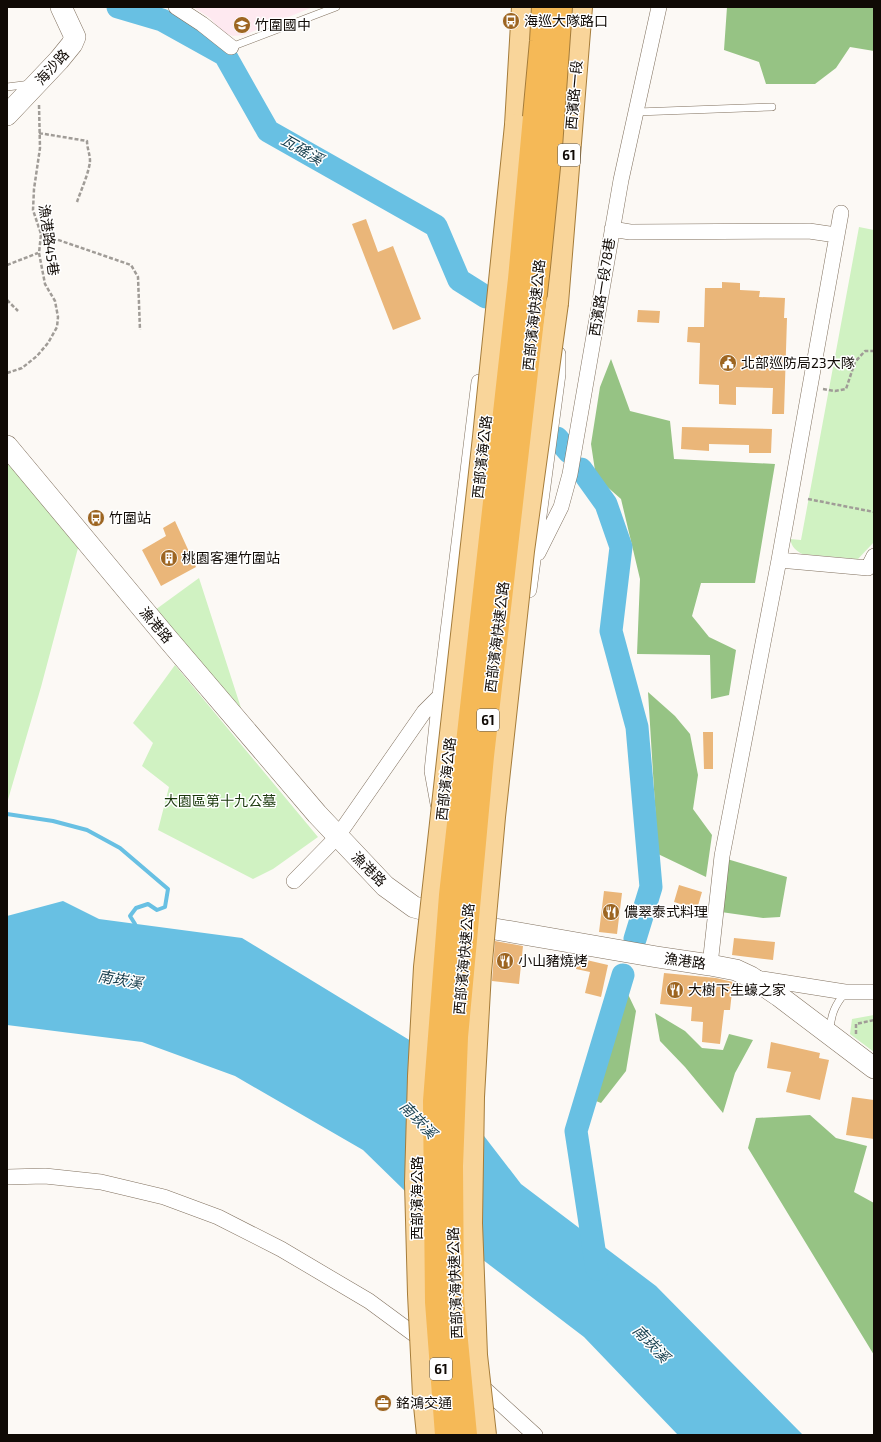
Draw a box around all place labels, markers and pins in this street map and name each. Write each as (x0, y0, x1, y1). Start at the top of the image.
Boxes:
bus stop icon: 海巡大隊路口 (501, 11, 521, 31)
place label: 海巡大隊路口 (524, 12, 608, 29)
school or university icon: 竹圍國中 (232, 15, 252, 35)
place label: 竹圍國中 (255, 16, 311, 33)
public building icon: 北部巡防局23大隊 (718, 353, 738, 373)
place label: 北部巡防局23大隊 (741, 354, 855, 371)
bus stop icon: 竹圍站 (86, 508, 106, 528)
place label: 竹圍站 (109, 509, 151, 526)
building icon: 桃園客運竹圍站 (159, 548, 179, 568)
place label: 桃園客運竹圍站 (182, 549, 280, 566)
restaurant icon: 儂翠泰式料理 (601, 902, 621, 922)
place label: 儂翠泰式料理 (624, 903, 708, 920)
restaurant icon: 小山豬燒烤 (495, 951, 515, 971)
place label: 小山豬燒烤 (518, 952, 588, 969)
restaurant icon: 大樹下生蠔之家 (665, 980, 685, 1000)
place label: 大樹下生蠔之家 (688, 981, 786, 998)
office icon: 銘鴻交通 (373, 1393, 393, 1413)
place label: 銘鴻交通 (396, 1394, 452, 1411)

